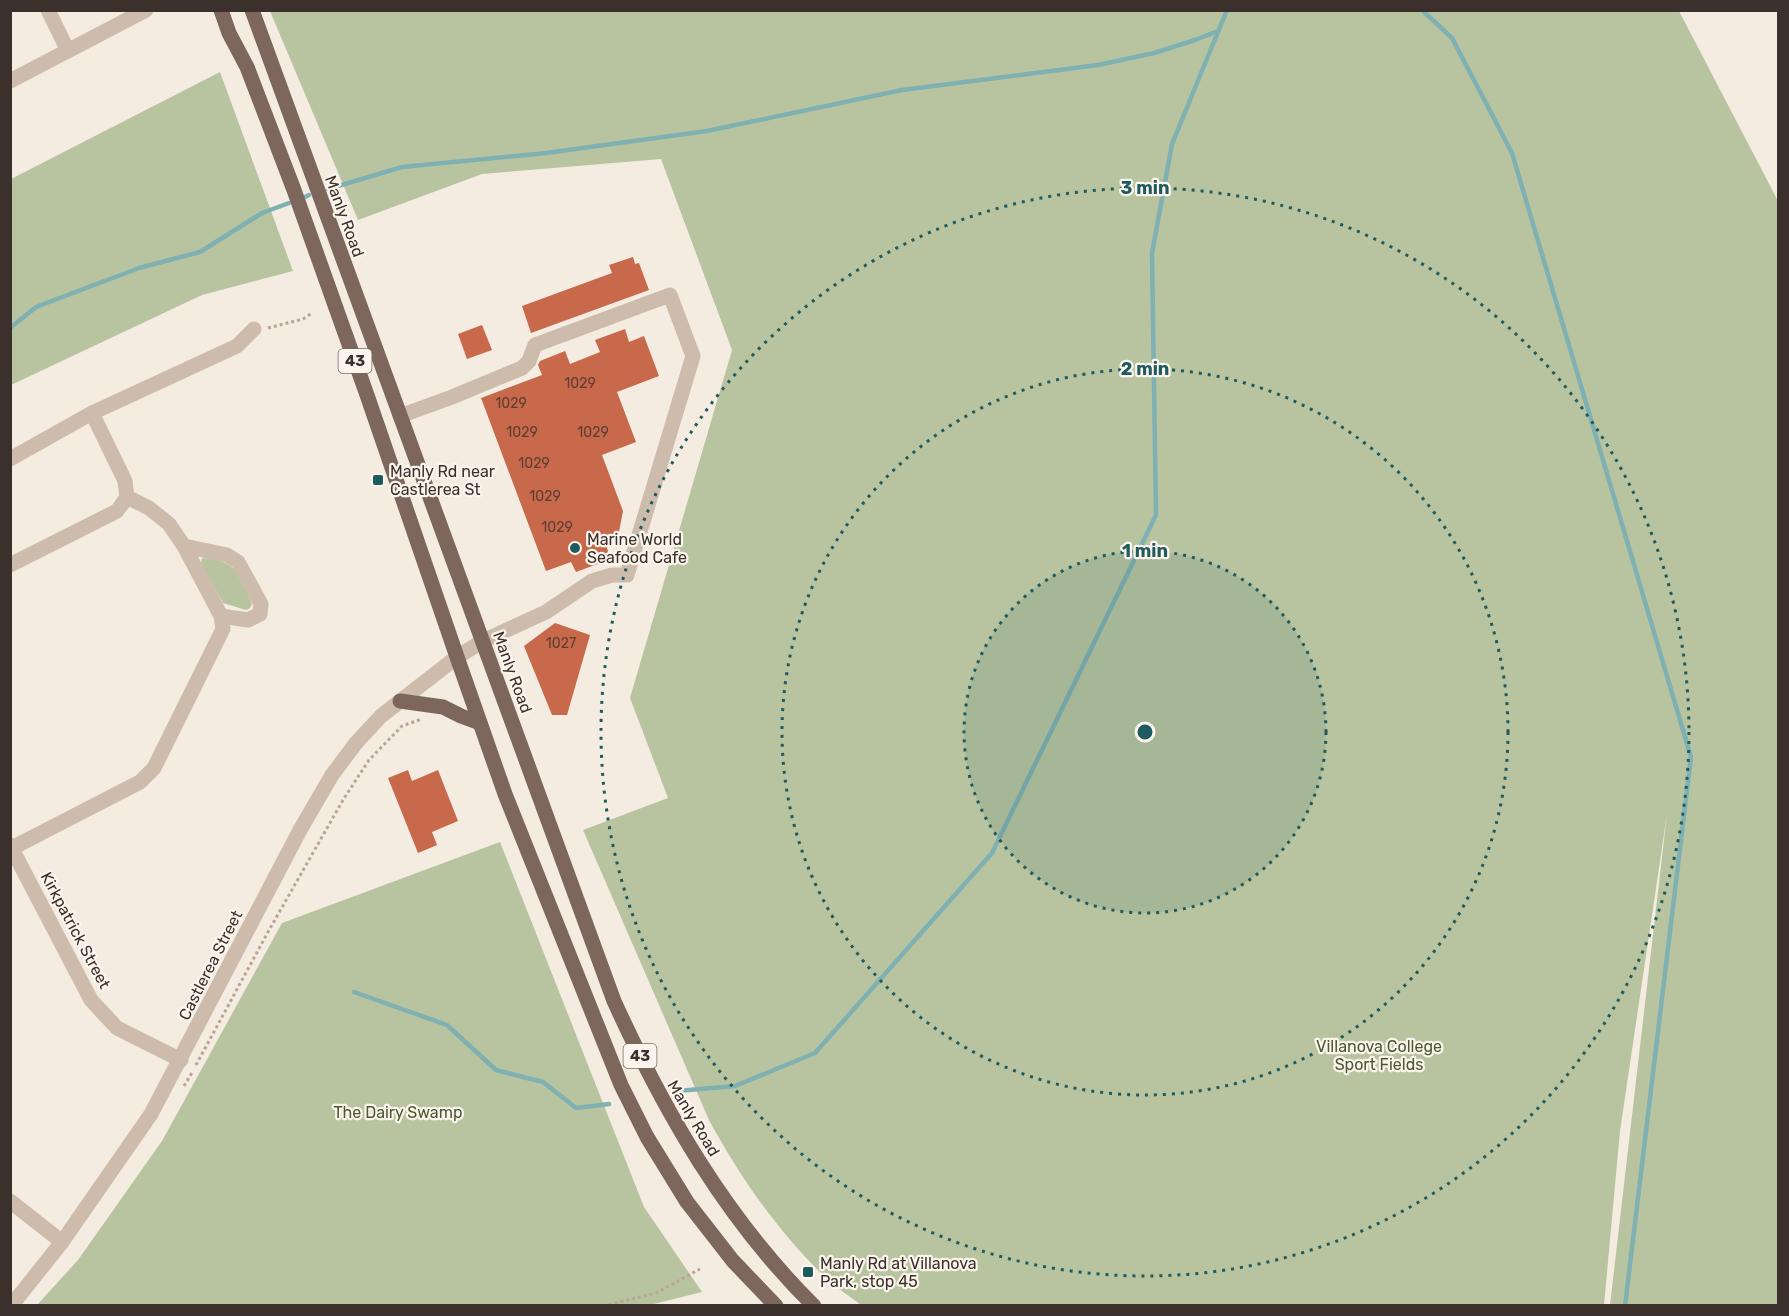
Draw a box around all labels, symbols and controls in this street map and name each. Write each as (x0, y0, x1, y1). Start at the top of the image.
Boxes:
street label: Manly Road (321, 173, 368, 260)
text: 3 min (1121, 177, 1169, 199)
road number: 43 (338, 349, 372, 373)
text: 2 min (1121, 358, 1169, 380)
house number: 1029 (564, 375, 596, 392)
house number: 1029 (495, 395, 527, 412)
house number: 1029 (506, 424, 538, 441)
house number: 1029 (577, 424, 609, 441)
house number: 1029 (518, 455, 550, 472)
place label: Manly Rd near Castlerea St (390, 462, 495, 499)
marker: Manly Rd near Castlerea St (371, 473, 385, 487)
house number: 1029 (529, 488, 561, 505)
house number: 1029 (541, 519, 573, 536)
place label: Marine World Seafood Cafe (587, 530, 687, 567)
text: 1 min (1122, 540, 1168, 562)
marker: Marine World Seafood Cafe (568, 541, 582, 555)
street label: Manly Road (489, 629, 536, 716)
house number: 1027 (546, 635, 576, 652)
centre of rings (1135, 722, 1155, 742)
street label: Kirkpatrick Street (37, 869, 114, 992)
street label: Castlerea Street (175, 907, 246, 1023)
park label: Villanova College Sport Fields (1316, 1037, 1442, 1074)
road number: 43 (624, 1044, 656, 1068)
street label: Manly Road (663, 1077, 724, 1160)
park label: The Dairy Swamp (334, 1103, 462, 1122)
place label: Manly Rd at Villanova Park, stop 45 (820, 1254, 977, 1291)
marker: Manly Rd at Villanova Park, stop 45 (801, 1265, 815, 1279)

